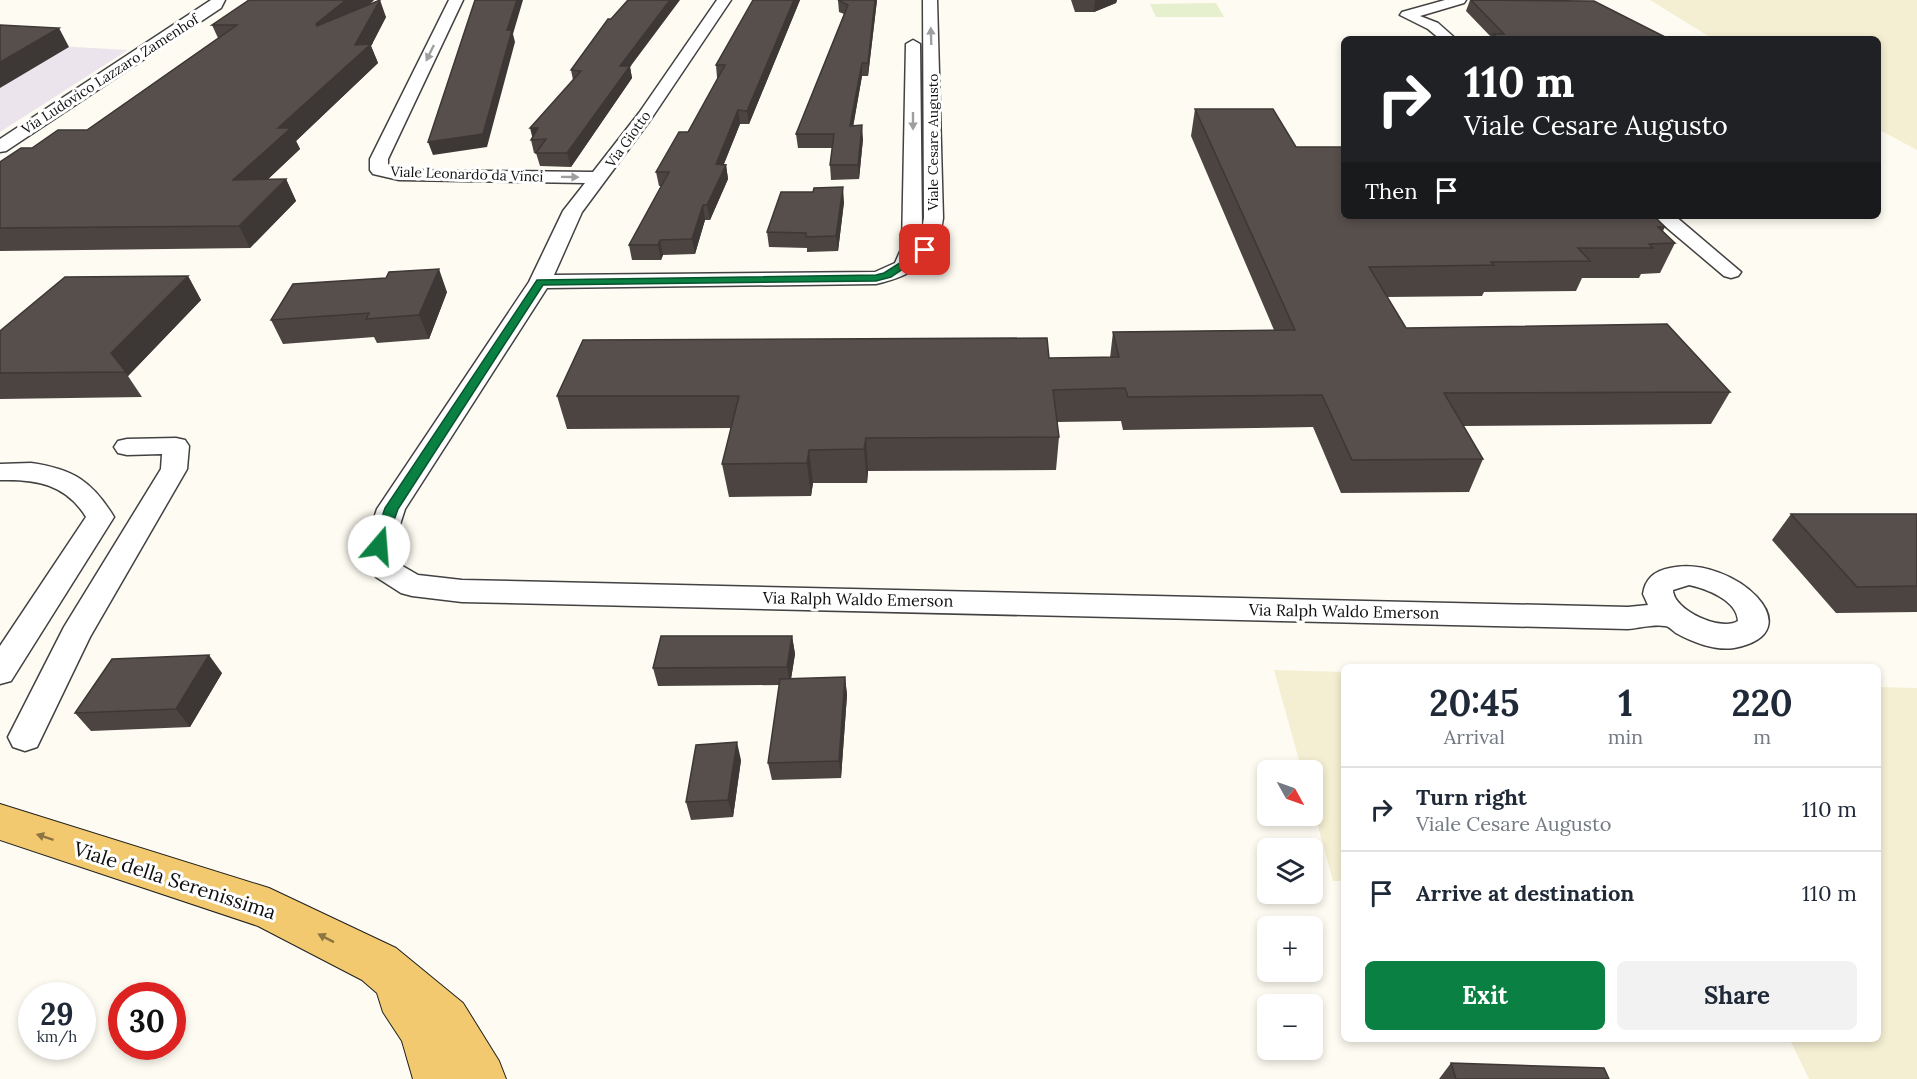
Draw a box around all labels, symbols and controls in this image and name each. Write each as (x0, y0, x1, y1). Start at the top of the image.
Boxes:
street label: Via Ludovico Lazzaro Zamenhof (17, 9, 203, 139)
one-way arrow (927, 26, 936, 45)
one-way arrow (426, 44, 435, 61)
text: 110 m (1464, 55, 1575, 109)
icon: right (1365, 60, 1443, 138)
street label: Viale Cesare Augusto (924, 74, 942, 211)
street label: Via Giotto (601, 107, 655, 172)
text: Viale Cesare Augusto (1464, 108, 1728, 142)
one-way arrow (908, 112, 918, 131)
street label: Viale Leonardo da Vinci (389, 162, 544, 186)
one-way arrow (560, 172, 579, 182)
icon: arrive (1430, 174, 1463, 207)
text: Then (1365, 177, 1418, 205)
pin (899, 224, 950, 275)
icon: arrive (908, 233, 941, 266)
position arrow (347, 514, 411, 578)
street label: Via Ralph Waldo Emerson (762, 587, 954, 611)
street label: Via Ralph Waldo Emerson (1248, 599, 1440, 623)
text: 20:45 (1429, 680, 1519, 726)
text: 1 (1618, 680, 1633, 726)
text: 220 (1731, 680, 1793, 726)
text: Arrival (1444, 724, 1505, 749)
text: min (1608, 724, 1643, 749)
text: m (1753, 724, 1771, 749)
north arrow (1257, 760, 1323, 826)
map controls (1257, 760, 1323, 1060)
text: Turn right (1416, 783, 1527, 811)
icon: right (1365, 793, 1398, 826)
text: 110 m (1802, 795, 1857, 823)
text: Viale Cesare Augusto (1416, 811, 1611, 836)
one-way arrow (36, 832, 54, 841)
street label: Viale della Serenissima (70, 835, 279, 925)
button: layers (1257, 838, 1323, 904)
icon: arrive (1365, 877, 1398, 910)
text: Arrive at destination (1416, 879, 1634, 907)
text: 110 m (1802, 879, 1857, 907)
button: + (1257, 916, 1323, 982)
one-way arrow (318, 933, 335, 942)
button: Exit (1365, 961, 1605, 1030)
button: Share (1617, 961, 1857, 1030)
speed limit sign: 30 (108, 982, 186, 1060)
button: − (1257, 994, 1323, 1060)
text: 29 (40, 995, 74, 1033)
text: km/h (37, 1027, 77, 1046)

